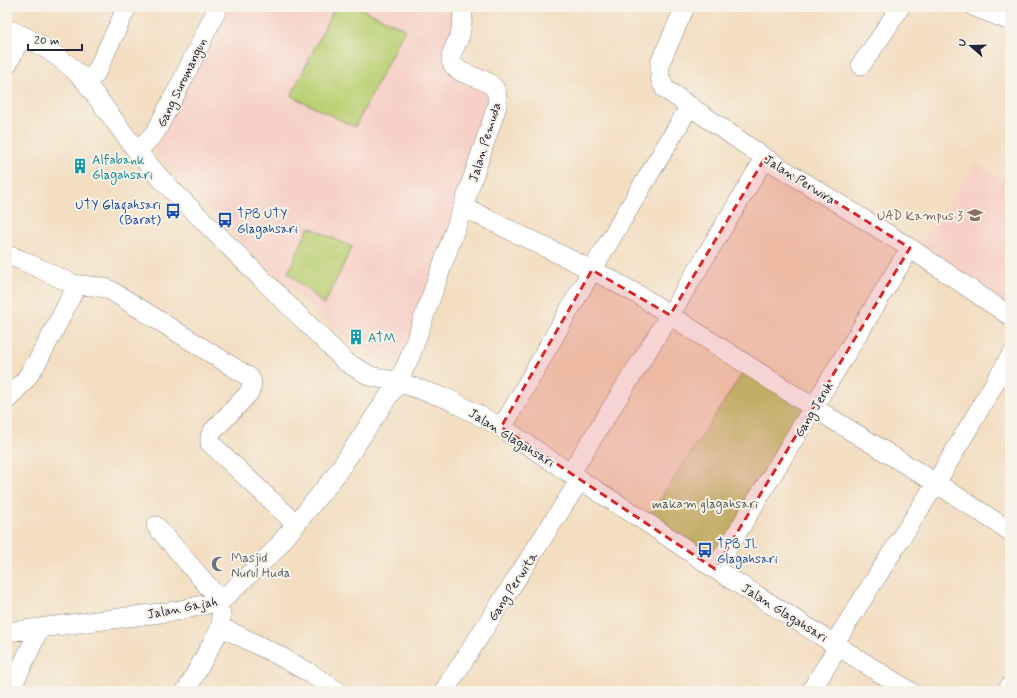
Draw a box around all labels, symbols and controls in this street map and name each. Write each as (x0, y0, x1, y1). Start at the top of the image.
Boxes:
scale bar (28, 26, 82, 52)
north arrow (951, 26, 991, 66)
text: 20 m (34, 33, 60, 49)
street label: Gang Suromangun (153, 35, 212, 131)
text: U (955, 37, 970, 49)
street label: Jalan Pemuda (465, 101, 506, 184)
place label: Alfabank Glagahsari (92, 152, 153, 185)
street label: Jalan Perwira (760, 152, 838, 209)
building icon: Alfabank Glagahsari (71, 157, 89, 175)
place label: UTY Glagahsari (Barat) (75, 197, 161, 229)
bus stop icon: UTY Glagahsari (Barat) (164, 202, 182, 220)
place label: TPB UTY Glagahsari (237, 206, 298, 239)
school or university icon: UAD Kampus 3 (966, 206, 984, 224)
place label: UAD Kampus 3 (877, 208, 963, 225)
bus stop icon: TPB UTY Glagahsari (216, 211, 234, 229)
building icon: ATM (347, 328, 365, 346)
place label: ATM (368, 330, 396, 347)
street label: Gang Jeruk (791, 378, 839, 441)
street label: Jalan Glagahsari (465, 405, 557, 472)
park label: makam glagahsari (652, 496, 758, 514)
place label: TPB Jl. Glagahsari (717, 536, 778, 569)
bus stop icon: TPB Jl. Glagahsari (696, 541, 714, 559)
street label: Gang Perwita (485, 549, 543, 625)
place label: Masjid Nurul Huda (231, 550, 291, 582)
mosque icon: Masjid Nurul Huda (210, 555, 228, 573)
street label: Jalan Glagahsari (738, 580, 830, 647)
street label: Jalan Gajah (146, 593, 219, 624)

